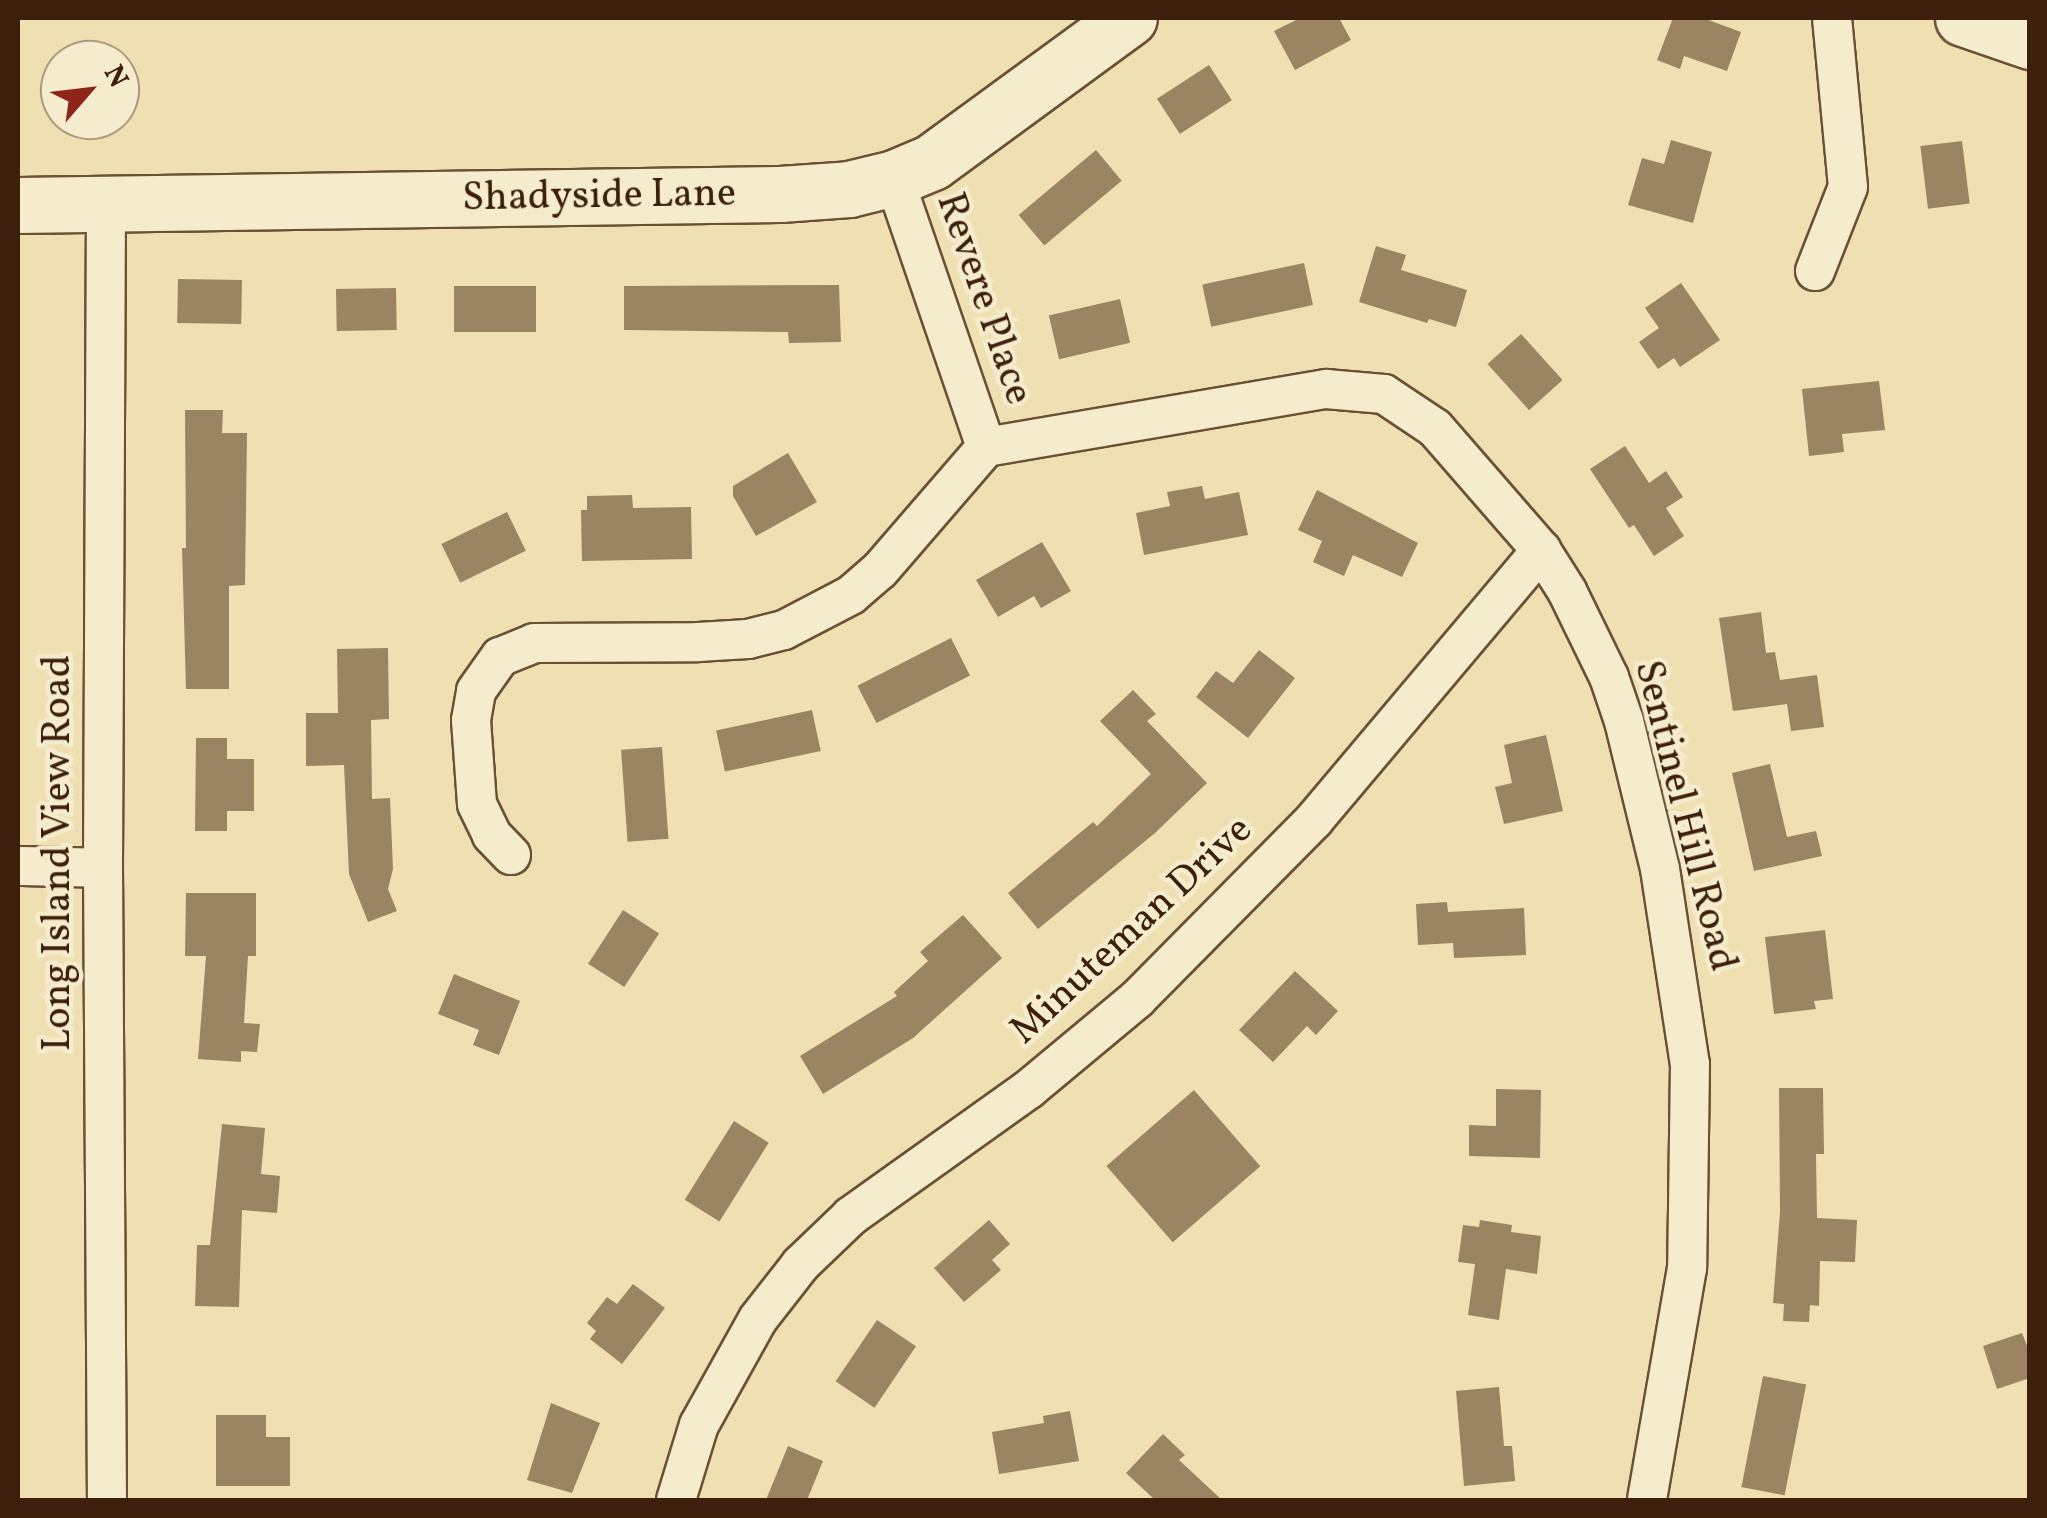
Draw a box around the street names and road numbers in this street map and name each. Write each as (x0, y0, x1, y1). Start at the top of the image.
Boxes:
street label: Shadyside Lane (462, 171, 736, 223)
street label: Revere Place (924, 187, 1042, 411)
street label: Long Island View Road (35, 654, 83, 1052)
street label: Sentinel Hill Road (1622, 656, 1746, 976)
street label: Minuteman Drive (1001, 807, 1263, 1055)

